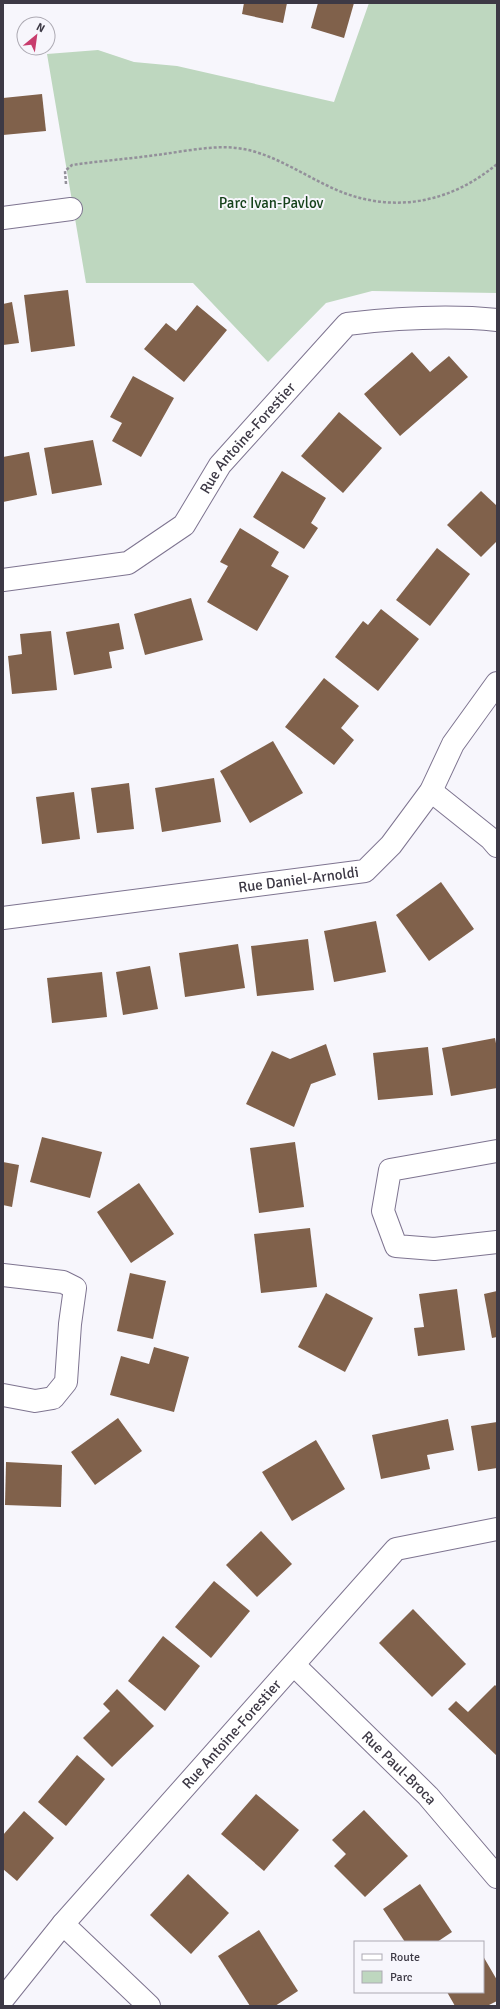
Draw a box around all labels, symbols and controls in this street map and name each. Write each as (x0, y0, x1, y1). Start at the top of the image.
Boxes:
north arrow (16, 16, 56, 56)
text: N (34, 20, 47, 35)
park label: Parc Ivan-Pavlov (219, 194, 324, 212)
street label: Rue Antoine-Forestier (196, 378, 299, 497)
street label: Rue Daniel-Arnoldi (237, 863, 360, 896)
street label: Rue Antoine-Forestier (178, 1675, 285, 1792)
street label: Rue Paul-Broca (358, 1727, 440, 1808)
legend (354, 1941, 484, 1993)
text: Route (390, 1950, 420, 1965)
text: Parc (390, 1970, 413, 1985)

